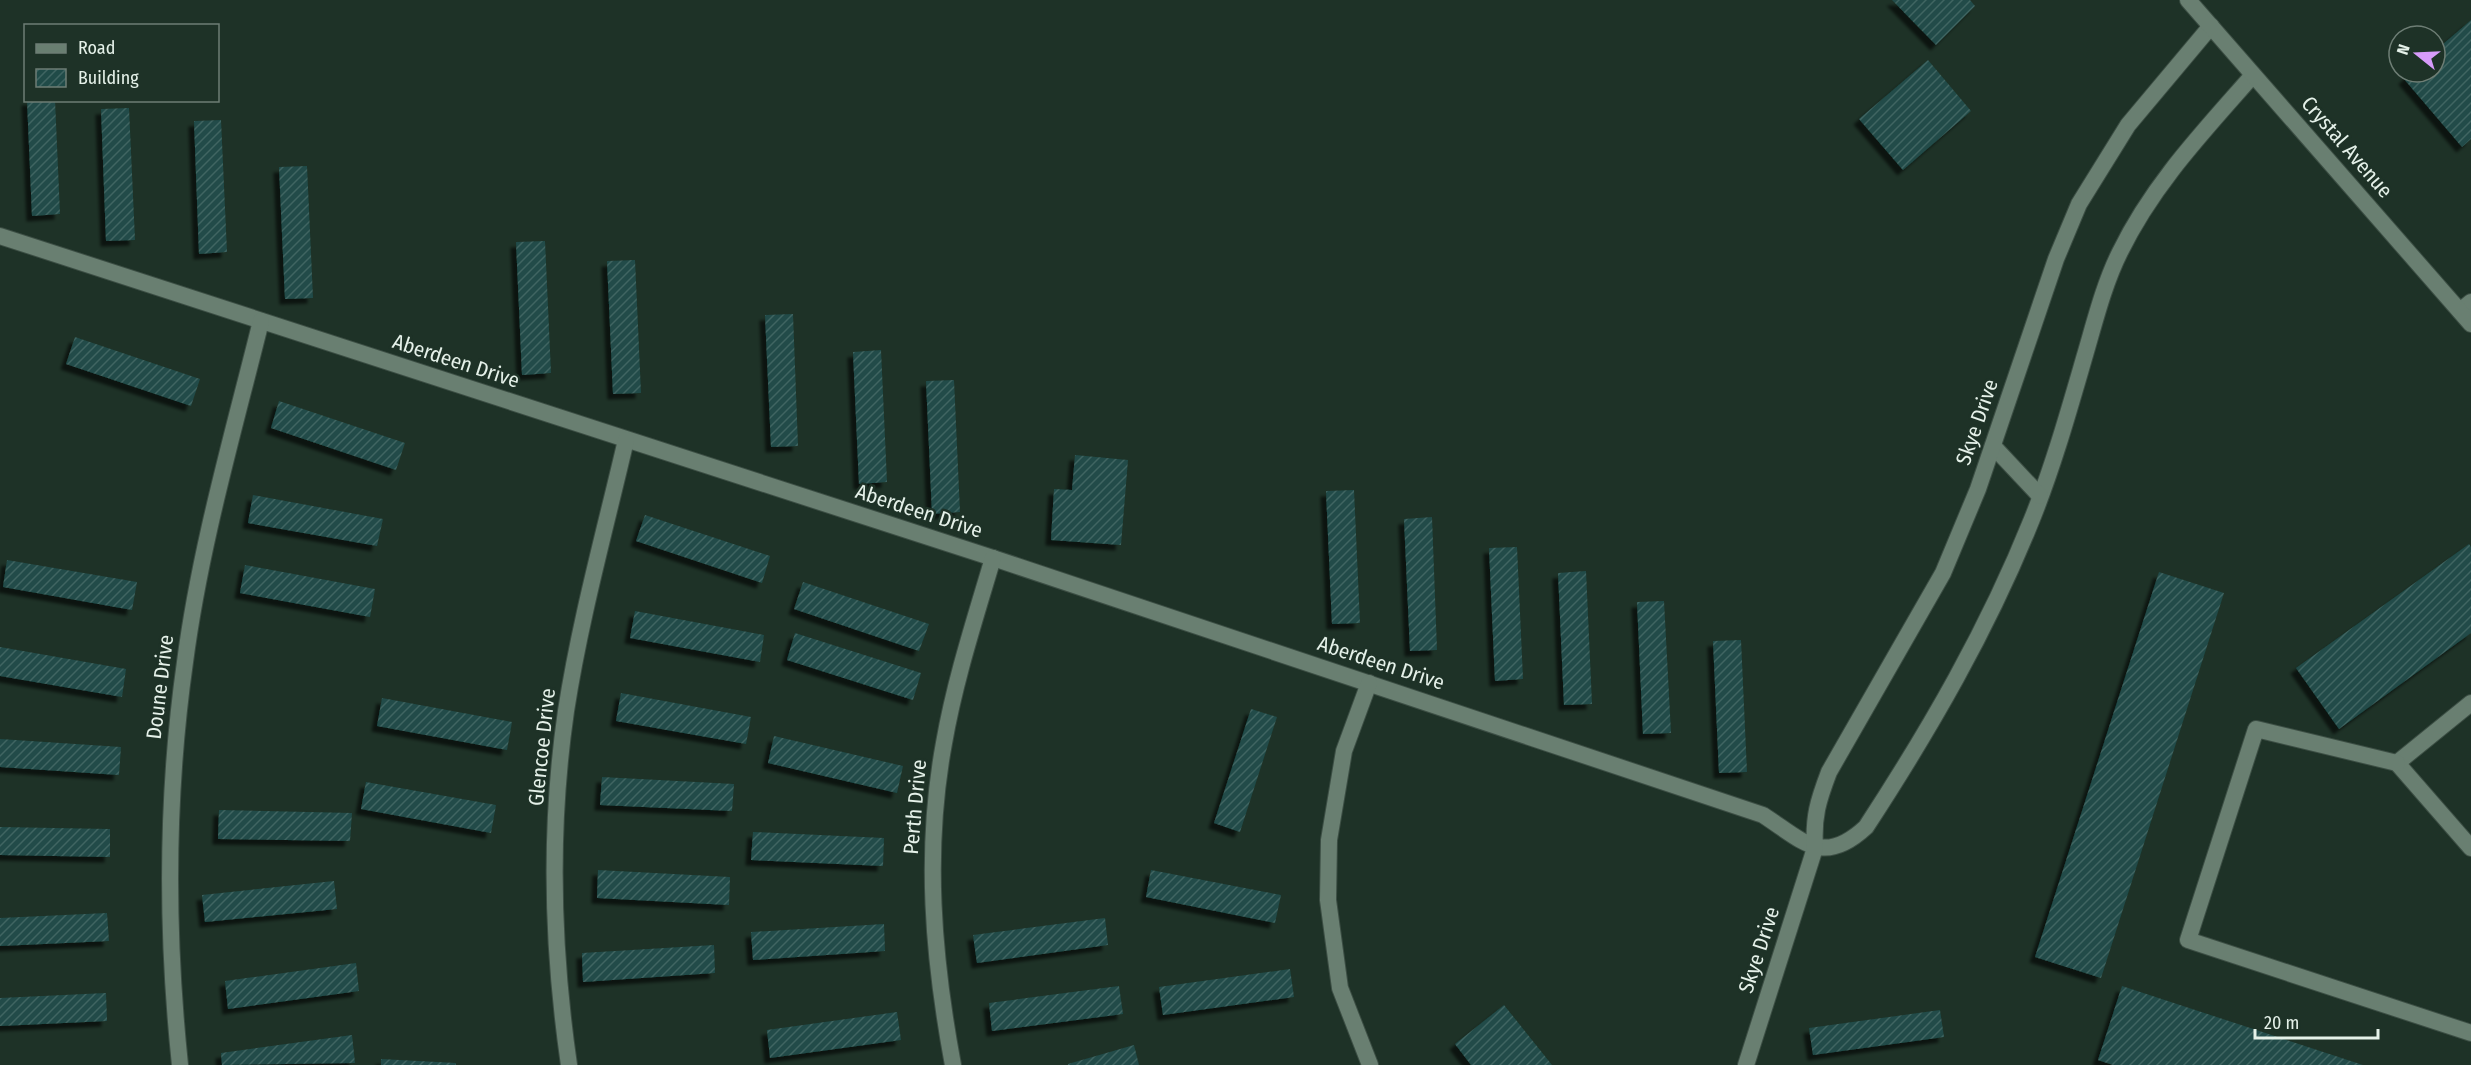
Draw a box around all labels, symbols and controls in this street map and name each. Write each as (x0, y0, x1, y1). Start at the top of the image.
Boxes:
legend (24, 24, 219, 102)
north arrow (2387, 24, 2447, 84)
text: Road (78, 37, 115, 59)
text: N (2393, 42, 2414, 57)
text: Building (78, 67, 139, 89)
street label: Crystal Avenue (2296, 91, 2398, 203)
street label: Aberdeen Drive (389, 328, 523, 394)
street label: Skye Drive (1950, 376, 2004, 468)
street label: Aberdeen Drive (852, 478, 986, 544)
street label: Aberdeen Drive (1314, 630, 1448, 696)
street label: Doune Drive (141, 633, 179, 741)
street label: Glencoe Drive (523, 687, 561, 807)
street label: Perth Drive (898, 758, 932, 856)
street label: Skye Drive (1733, 904, 1785, 996)
scale bar (2255, 1002, 2378, 1040)
text: 20 m (2264, 1012, 2299, 1034)

